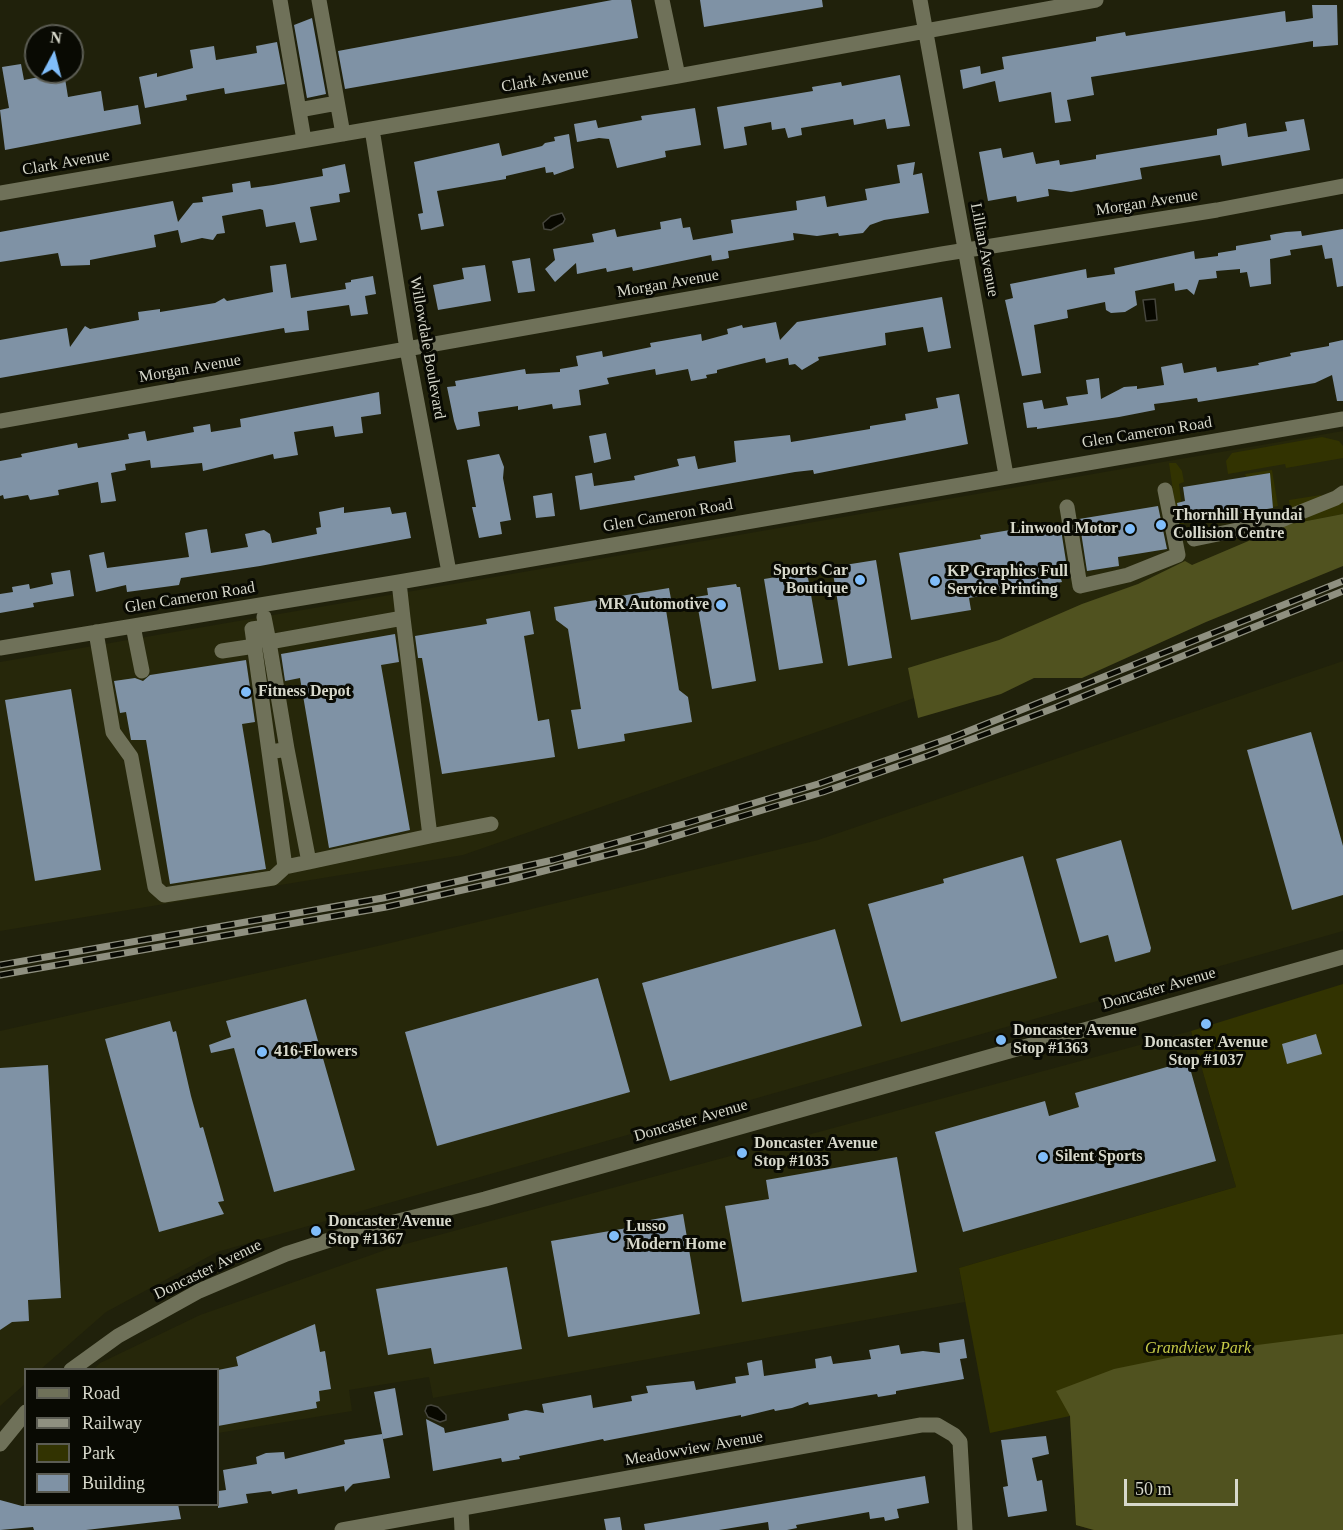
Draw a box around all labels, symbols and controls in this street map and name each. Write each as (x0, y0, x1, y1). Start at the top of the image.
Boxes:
north arrow (24, 24, 84, 84)
text: N (49, 28, 63, 47)
street label: Clark Avenue (500, 63, 590, 97)
street label: Clark Avenue (21, 146, 111, 180)
street label: Morgan Avenue (1095, 185, 1199, 221)
street label: Lillian Avenue (965, 201, 1003, 299)
street label: Morgan Avenue (616, 266, 720, 302)
street label: Willowdale Boulevard (405, 275, 449, 421)
street label: Morgan Avenue (138, 351, 242, 387)
street label: Glen Cameron Road (1081, 413, 1213, 453)
street label: Glen Cameron Road (602, 495, 734, 537)
place label: Thornhill Hyundai Collision Centre (1173, 506, 1302, 544)
marker: Thornhill Hyundai Collision Centre (1154, 518, 1168, 532)
place label: Linwood Motor (1010, 519, 1118, 539)
marker: Linwood Motor (1123, 522, 1137, 536)
place label: Sports Car Boutique (773, 561, 848, 599)
place label: KP Graphics Full Service Printing (947, 562, 1068, 600)
marker: Sports Car Boutique (853, 573, 867, 587)
marker: KP Graphics Full Service Printing (928, 574, 942, 588)
street label: Glen Cameron Road (124, 578, 256, 618)
place label: MR Automotive (598, 595, 709, 615)
marker: MR Automotive (714, 598, 728, 612)
place label: Fitness Depot (258, 682, 351, 702)
marker: Fitness Depot (239, 685, 253, 699)
street label: Doncaster Avenue (1100, 964, 1218, 1014)
marker: Doncaster Avenue Stop #1037 (1199, 1017, 1213, 1031)
place label: Doncaster Avenue Stop #1363 (1013, 1021, 1137, 1059)
marker: Doncaster Avenue Stop #1363 (994, 1033, 1008, 1047)
place label: Doncaster Avenue Stop #1037 (1144, 1033, 1268, 1071)
place label: 416-Flowers (274, 1042, 358, 1062)
marker: 416-Flowers (255, 1045, 269, 1059)
street label: Doncaster Avenue (632, 1096, 750, 1146)
place label: Doncaster Avenue Stop #1035 (754, 1134, 878, 1172)
marker: Doncaster Avenue Stop #1035 (735, 1146, 749, 1160)
place label: Silent Sports (1055, 1147, 1143, 1167)
marker: Silent Sports (1036, 1150, 1050, 1164)
place label: Doncaster Avenue Stop #1367 (328, 1212, 452, 1250)
place label: Lusso Modern Home (626, 1217, 726, 1255)
marker: Doncaster Avenue Stop #1367 (309, 1224, 323, 1238)
marker: Lusso Modern Home (607, 1229, 621, 1243)
street label: Doncaster Avenue (151, 1236, 265, 1304)
park label: Grandview Park (1145, 1339, 1251, 1359)
legend (24, 1368, 219, 1506)
text: Road (82, 1383, 120, 1403)
text: Railway (82, 1413, 142, 1433)
street label: Meadowview Avenue (624, 1427, 764, 1471)
text: Park (82, 1443, 115, 1463)
scale bar (1127, 1467, 1241, 1505)
text: Building (82, 1473, 145, 1493)
text: 50 m (1135, 1479, 1172, 1499)

